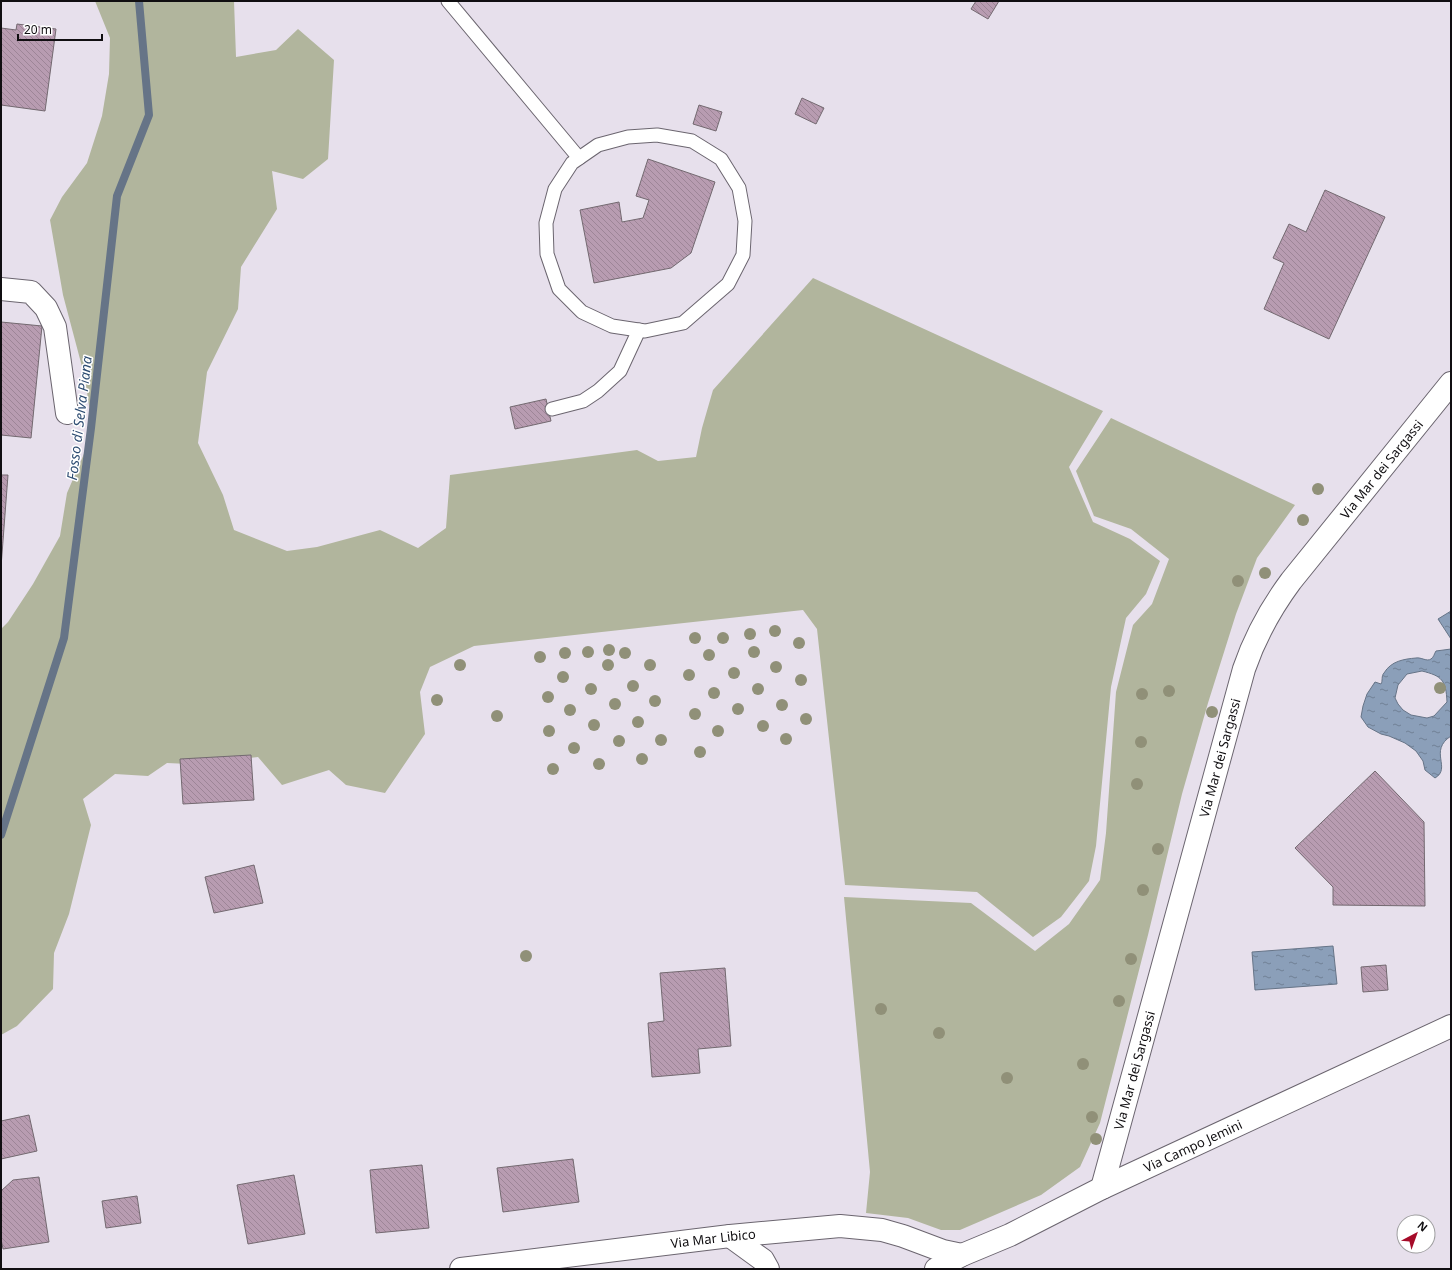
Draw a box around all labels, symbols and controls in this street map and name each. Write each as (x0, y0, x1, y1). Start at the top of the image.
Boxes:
scale bar (18, 16, 102, 42)
text: 20 m (24, 21, 52, 38)
water label: Fosso di Selva Piana (62, 355, 96, 481)
street label: Via Mar dei Sargassi (1336, 416, 1427, 523)
street label: Via Mar dei Sargassi (1195, 696, 1245, 819)
street label: Via Mar dei Sargassi (1109, 1009, 1159, 1132)
street label: Via Campo Jemini (1141, 1115, 1245, 1176)
north arrow (1396, 1214, 1436, 1254)
text: N (1415, 1217, 1431, 1235)
street label: Via Mar Libico (670, 1225, 757, 1252)

